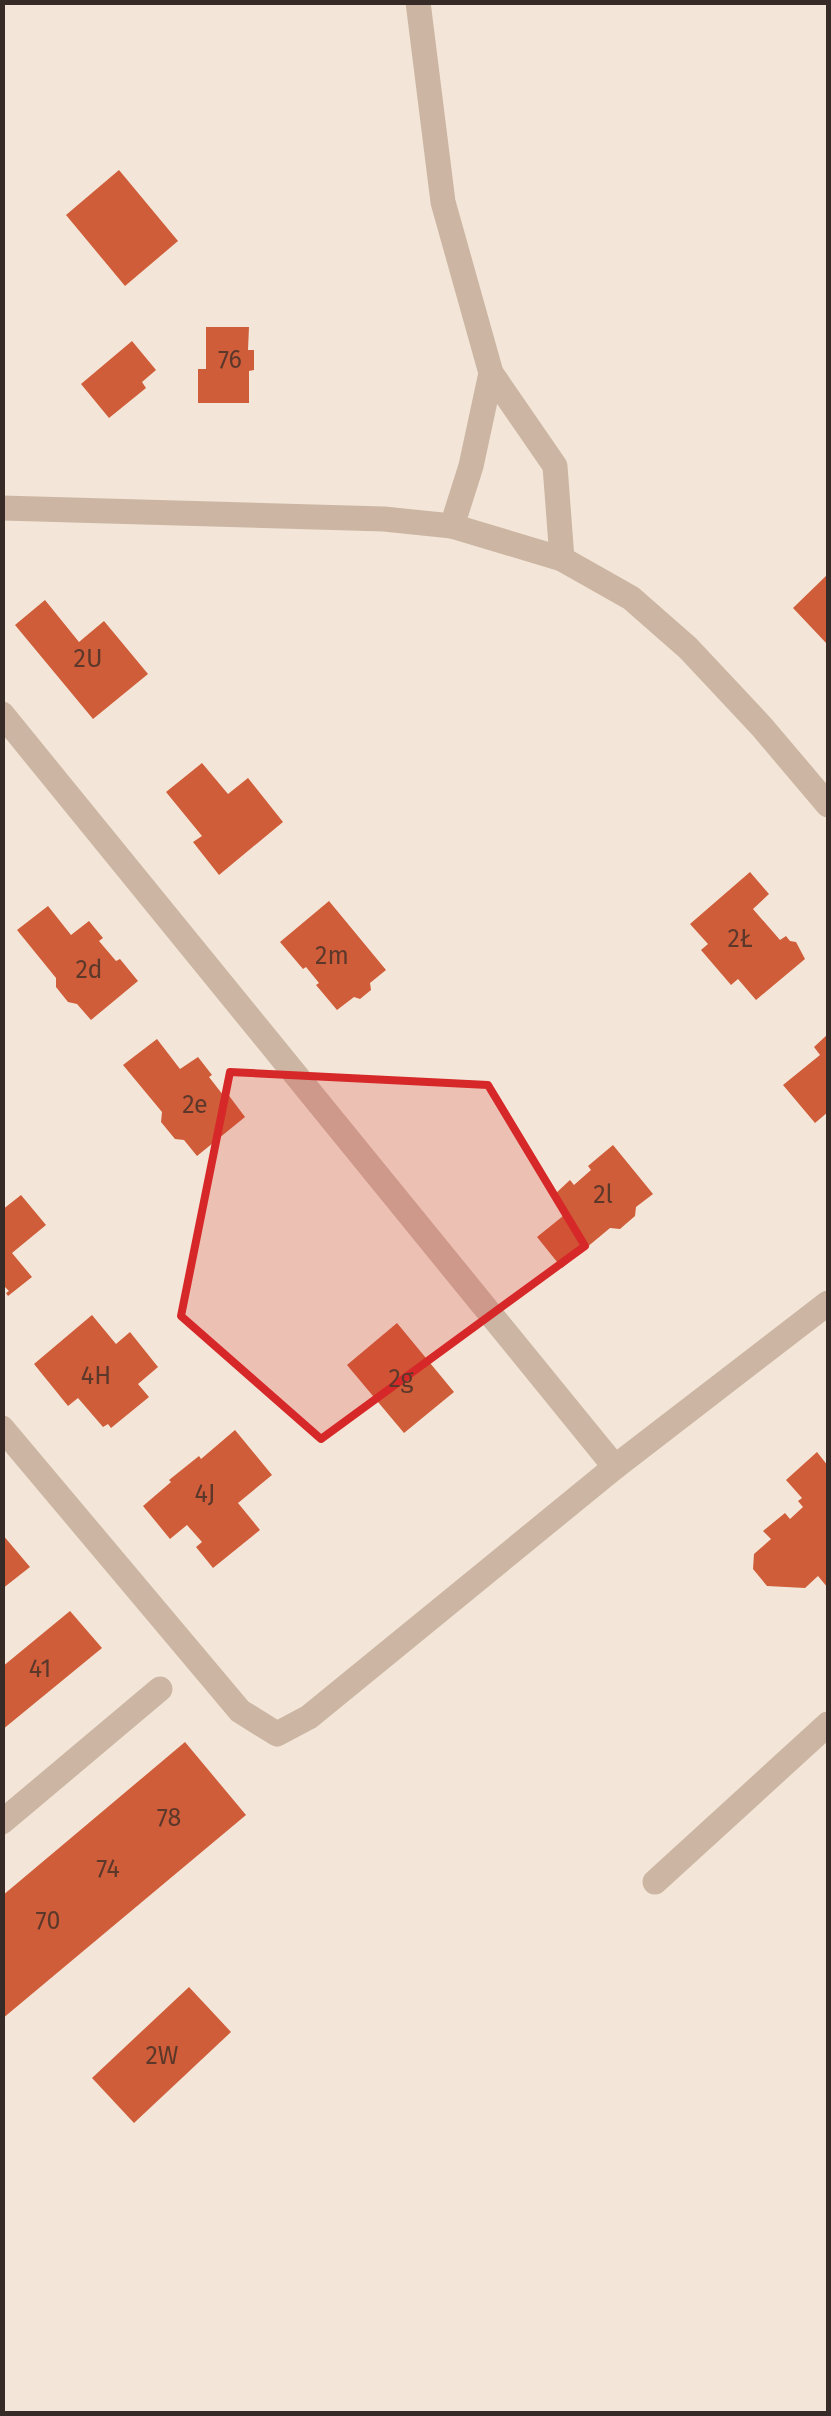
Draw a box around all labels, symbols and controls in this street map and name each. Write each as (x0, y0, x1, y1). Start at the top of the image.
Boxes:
house number: 76 (218, 345, 242, 375)
house number: 2U (74, 644, 102, 674)
house number: 2Ł (727, 924, 753, 954)
house number: 2m (315, 941, 349, 971)
house number: 2d (76, 955, 102, 985)
house number: 2e (182, 1090, 208, 1120)
house number: 2l (593, 1180, 613, 1210)
house number: 4H (81, 1361, 111, 1391)
house number: 2g (389, 1364, 413, 1394)
house number: 4J (195, 1479, 215, 1509)
house number: 41 (29, 1654, 51, 1684)
house number: 78 (157, 1803, 181, 1833)
house number: 74 (96, 1854, 120, 1884)
house number: 70 (36, 1906, 60, 1936)
house number: 2W (146, 2041, 179, 2071)

